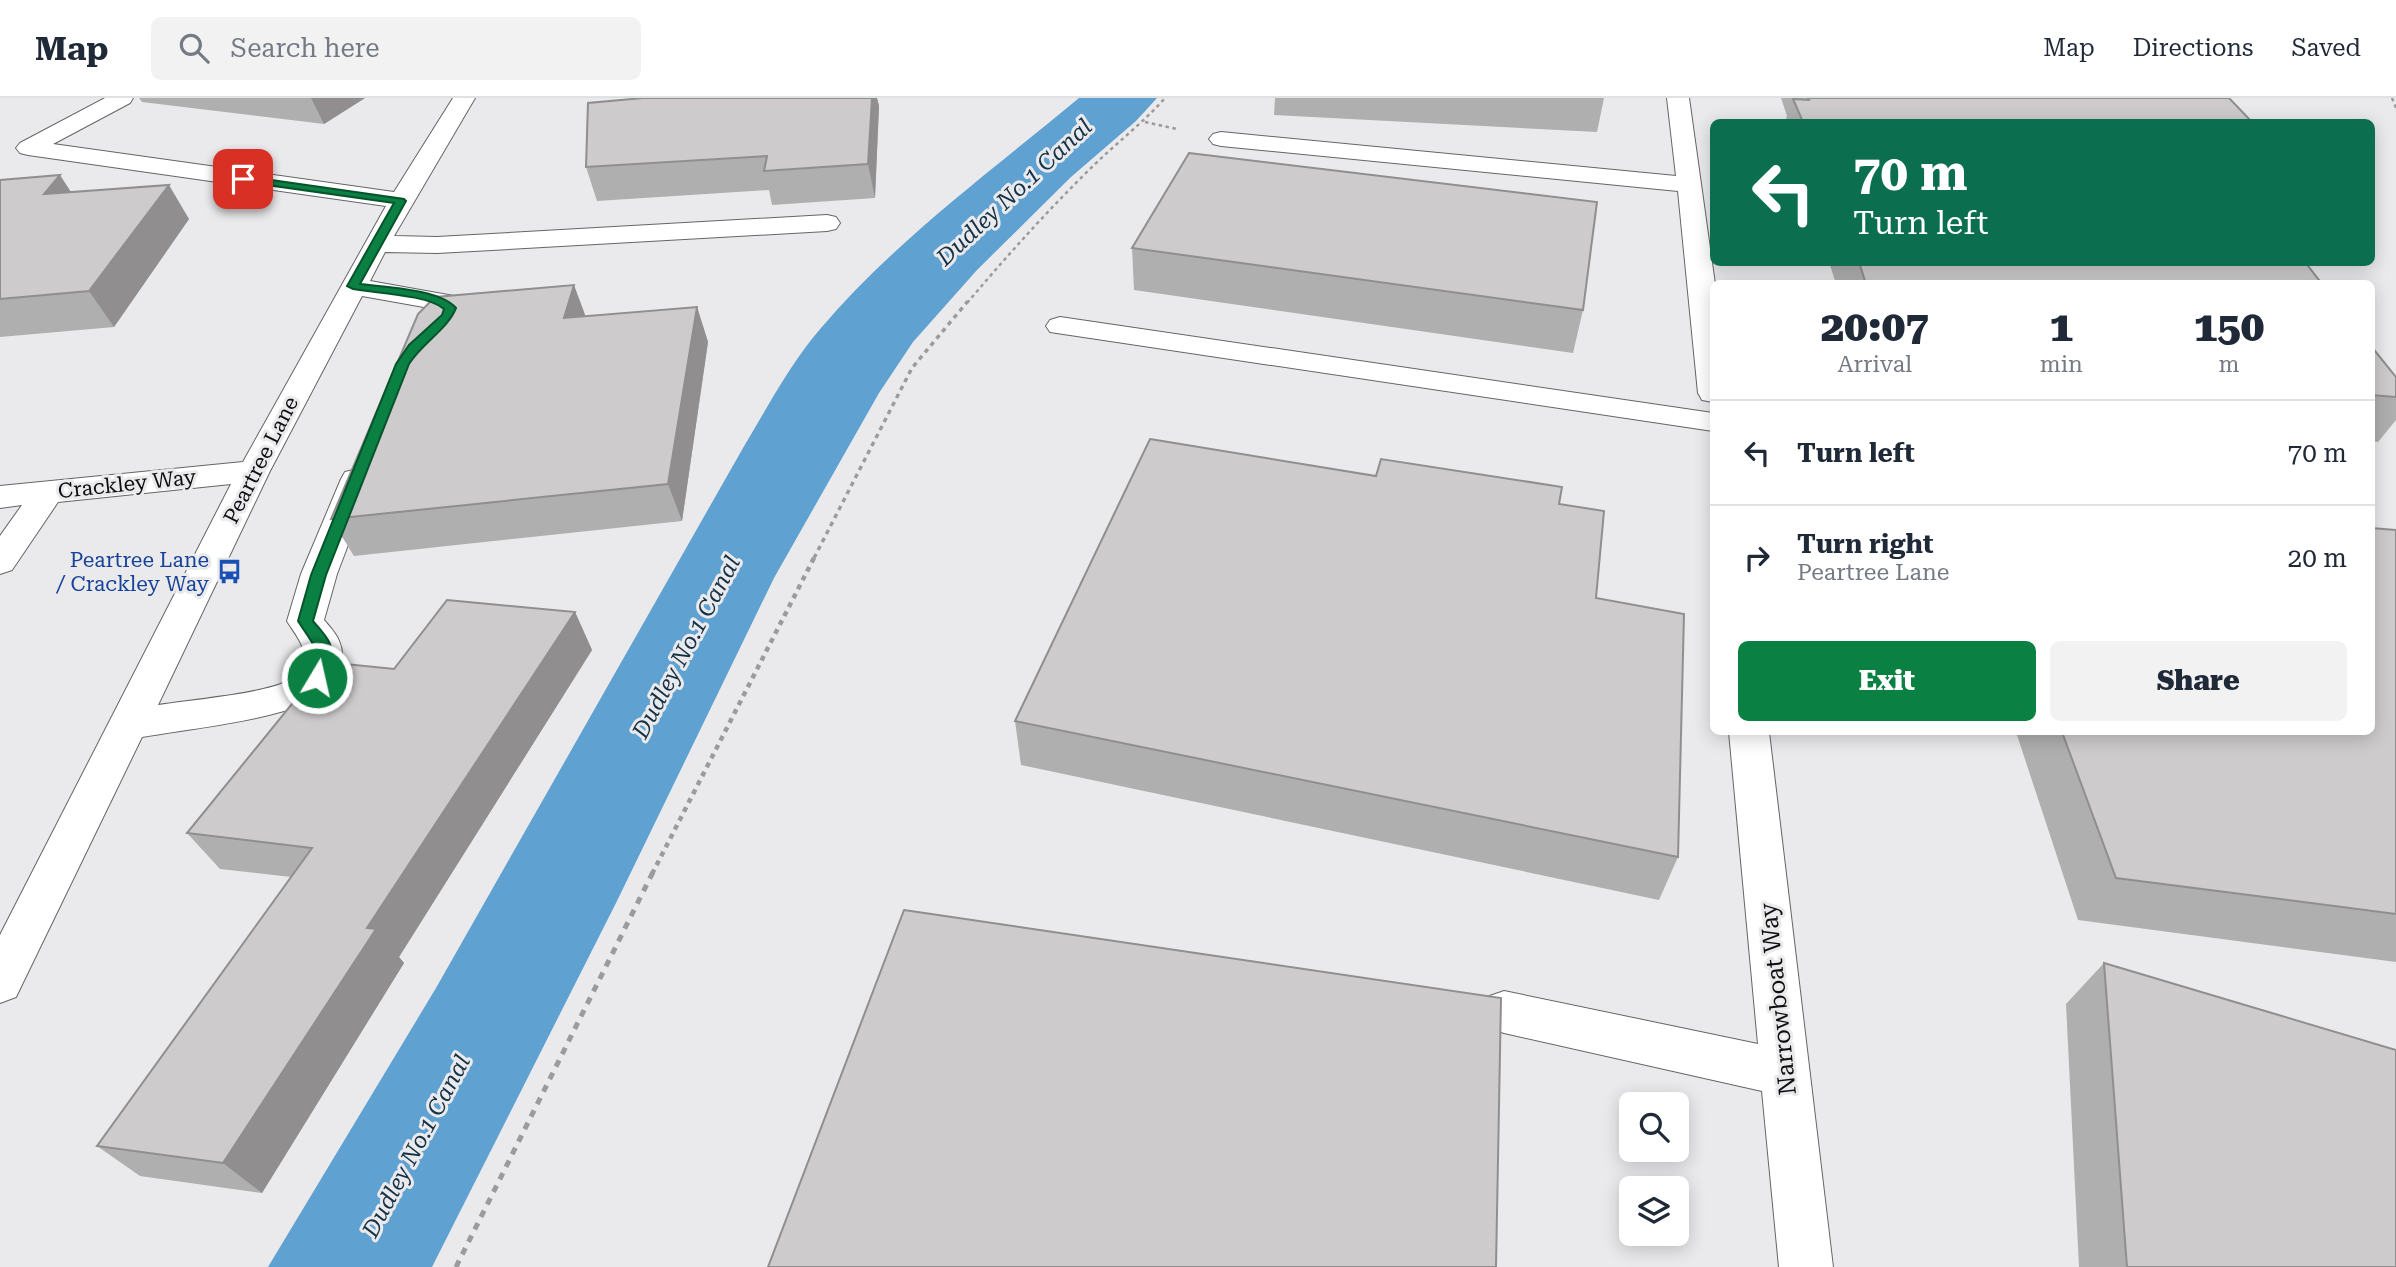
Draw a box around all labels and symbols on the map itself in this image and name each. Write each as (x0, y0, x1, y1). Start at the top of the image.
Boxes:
water label: Dudley No.1 Canal (930, 113, 1098, 272)
pin (213, 149, 273, 209)
street label: Peartree Lane (219, 393, 303, 527)
street label: Crackley Way (57, 465, 198, 503)
place label: Peartree Lane / Crackley Way (55, 548, 210, 596)
water label: Dudley No.1 Canal (627, 551, 746, 744)
bus stop icon: Peartree Lane / Crackley Way (215, 558, 243, 586)
position arrow (280, 641, 354, 715)
street label: Narrowboat Way (1754, 901, 1802, 1097)
water label: Dudley No.1 Canal (357, 1050, 476, 1243)

